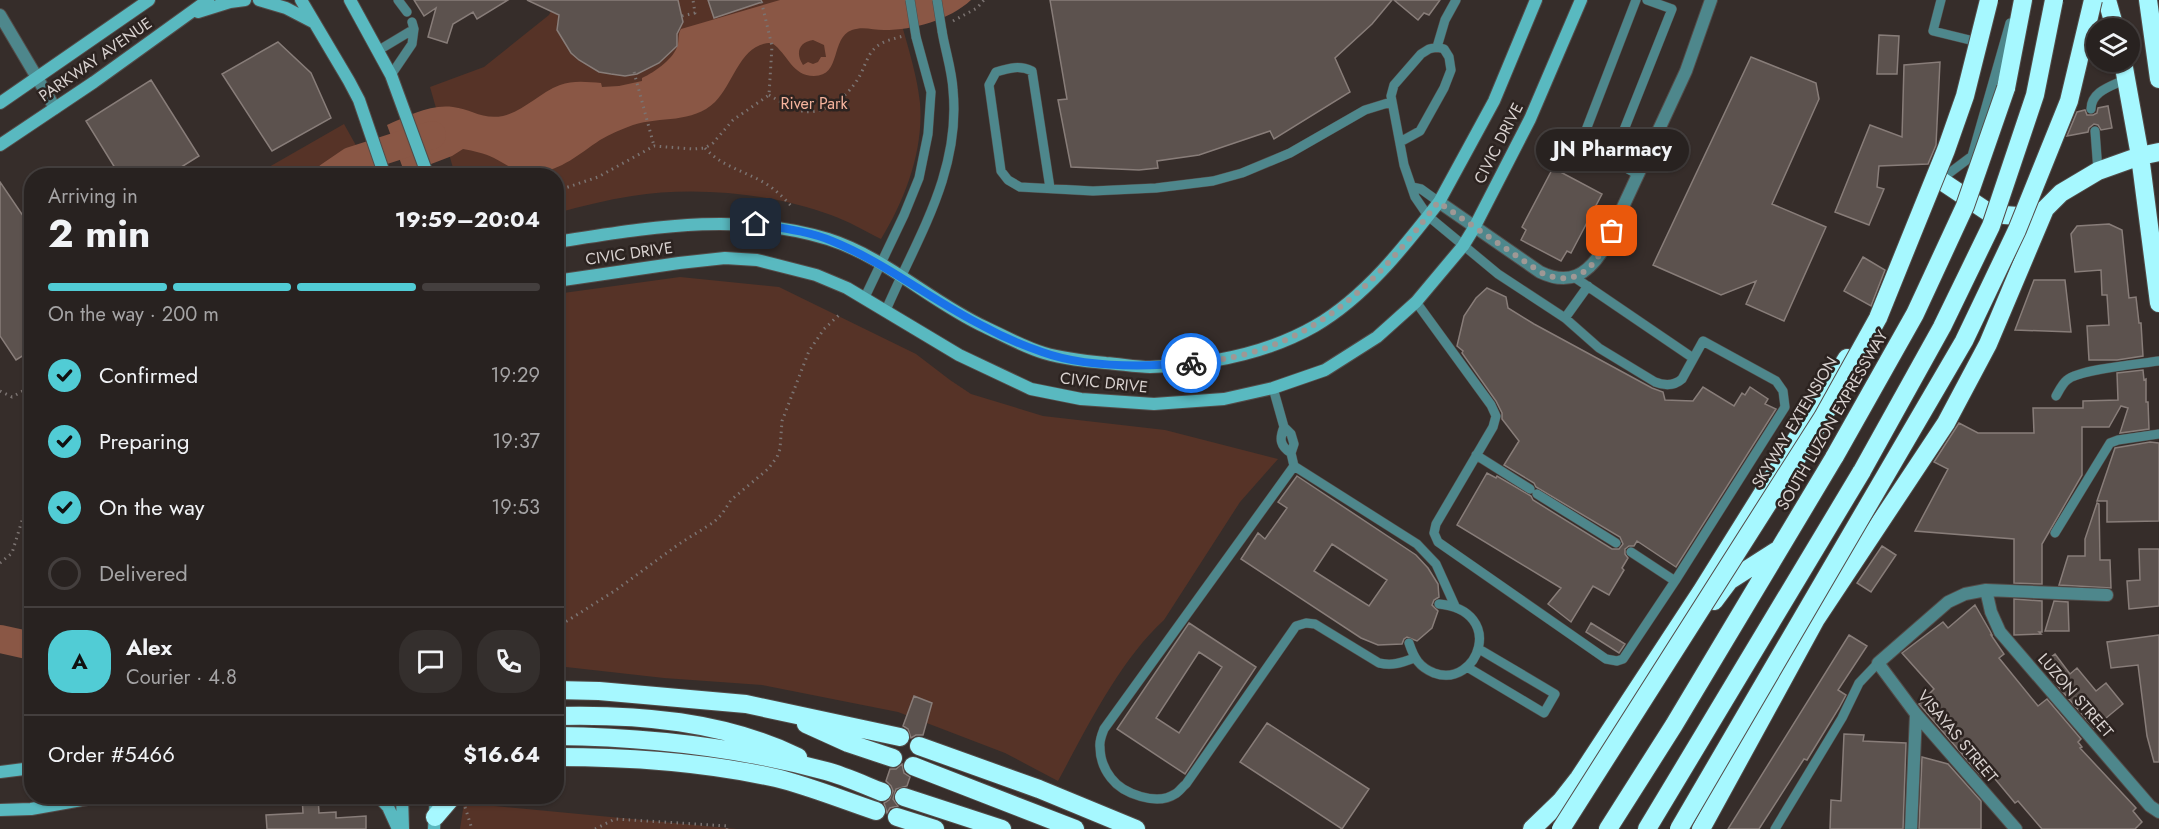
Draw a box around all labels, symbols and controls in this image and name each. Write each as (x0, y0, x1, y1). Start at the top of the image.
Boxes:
street label: PARKWAY AVENUE (34, 12, 157, 107)
map controls (2086, 18, 2140, 72)
button: layers (2086, 18, 2140, 72)
park label: River Park (781, 92, 848, 115)
street label: CIVIC DRIVE (1468, 99, 1529, 188)
callout: JN Pharmacy (1536, 129, 1688, 171)
text: JN Pharmacy (1553, 135, 1672, 164)
text: Arriving in (48, 182, 138, 211)
pin (730, 198, 781, 249)
text: 19:59–20:04 (395, 203, 540, 235)
text: 2 min (48, 205, 150, 262)
pin (1586, 205, 1637, 256)
icon: home (739, 207, 772, 240)
icon: bag (1595, 214, 1628, 247)
street label: CIVIC DRIVE (584, 236, 674, 271)
text: On the way · 200 m (48, 300, 219, 329)
street label: SOUTH LUZON EXPRESSWAY (1771, 326, 1894, 515)
courier (1161, 333, 1221, 393)
icon: bike (1175, 347, 1208, 380)
street label: SKYWAY EXTENSION (1746, 352, 1843, 492)
icon: check (48, 359, 81, 392)
text: Confirmed (99, 359, 198, 391)
text: 19:29 (491, 361, 540, 390)
street label: CIVIC DRIVE (1059, 366, 1149, 399)
icon: check (48, 425, 81, 458)
text: Preparing (99, 425, 190, 457)
text: 19:37 (492, 427, 540, 456)
icon: check (48, 491, 81, 524)
text: On the way (99, 491, 204, 523)
text: 19:53 (491, 493, 540, 522)
text: Delivered (99, 557, 188, 589)
button: chat (399, 630, 462, 693)
button: phone (477, 630, 540, 693)
text: Alex (126, 631, 172, 663)
text: A (71, 645, 88, 677)
street label: LUZON STREET (2032, 648, 2119, 743)
text: Courier · 4.8 (126, 663, 237, 692)
street label: VISAYAS STREET (1912, 685, 2004, 788)
text: Order #5466 (48, 738, 175, 770)
text: $16.64 (463, 738, 540, 770)

